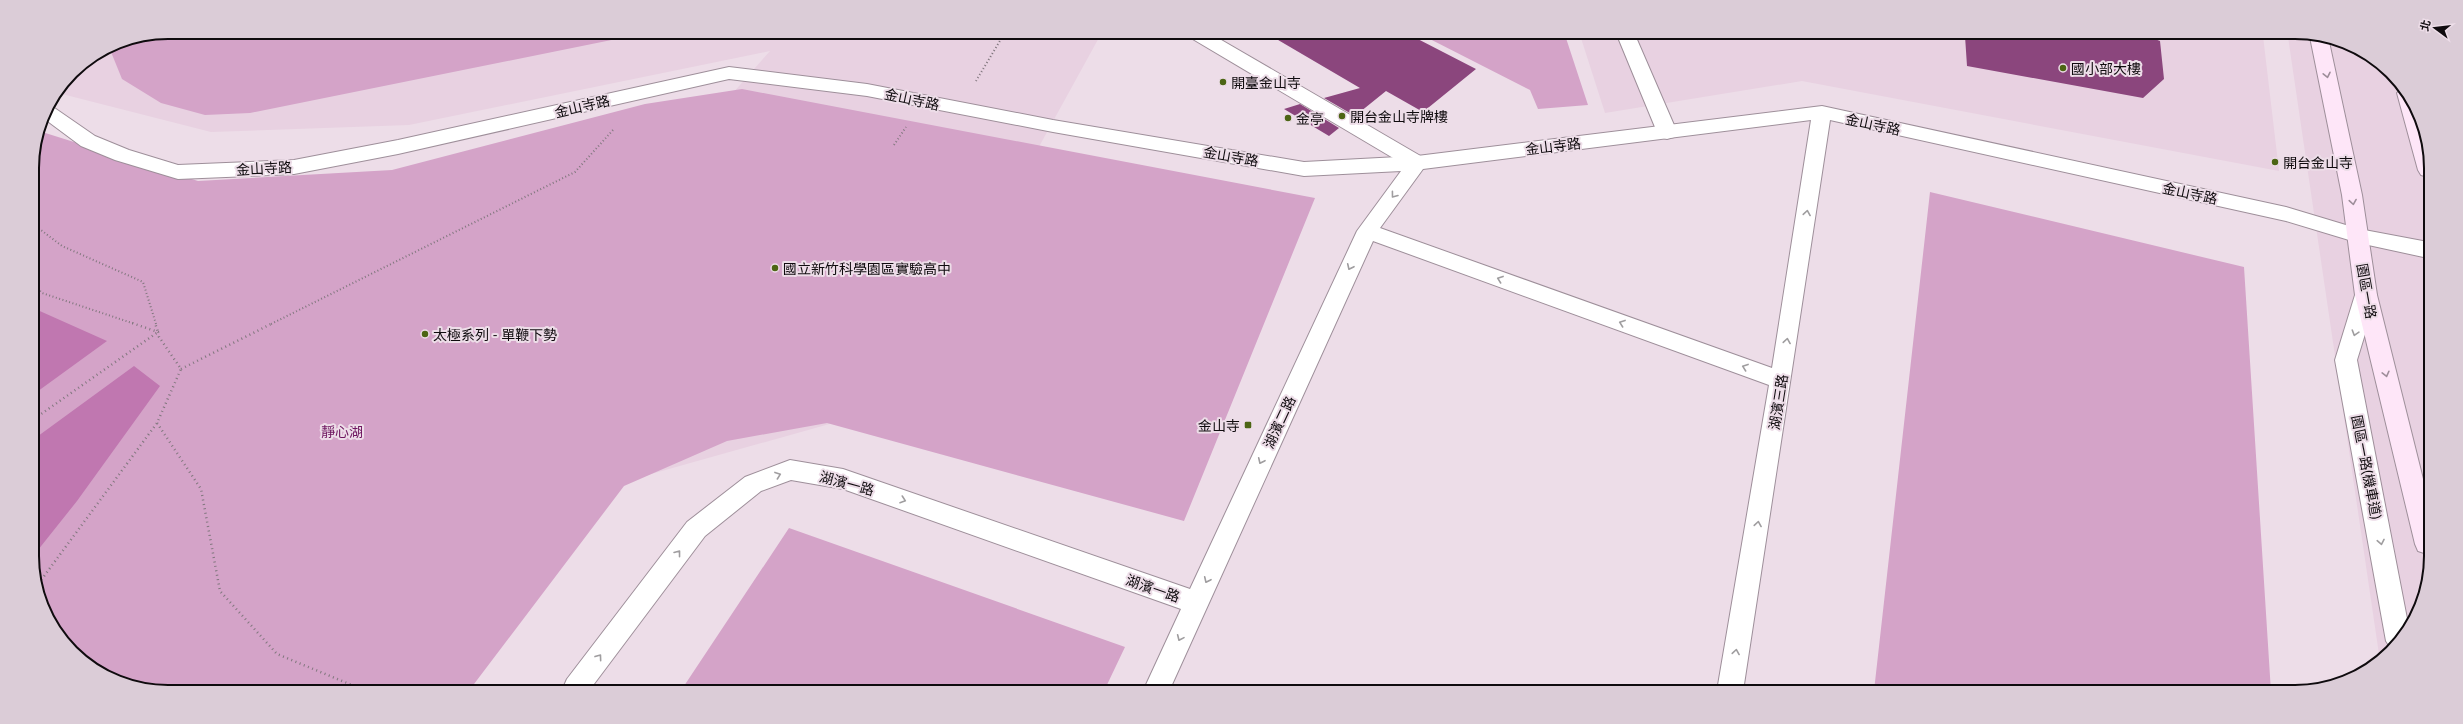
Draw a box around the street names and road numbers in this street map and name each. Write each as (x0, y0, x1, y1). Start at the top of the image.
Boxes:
street label: 金山寺路 (883, 85, 941, 113)
street label: 金山寺路 (553, 91, 611, 121)
street label: 金山寺路 (1844, 110, 1902, 138)
street label: 金山寺路 (1524, 134, 1582, 158)
street label: 金山寺路 (1202, 143, 1260, 169)
street label: 金山寺路 (236, 158, 292, 178)
street label: 金山寺路 (2161, 179, 2219, 207)
street label: 園區一路 (2354, 262, 2380, 320)
street label: 湖濱三路 (1765, 373, 1791, 431)
street label: 湖濱二路 (1259, 393, 1299, 451)
street label: 園區一路(機車道) (2349, 414, 2385, 521)
street label: 湖濱一路 (818, 468, 876, 498)
street label: 湖濱一路 (1124, 571, 1182, 605)

